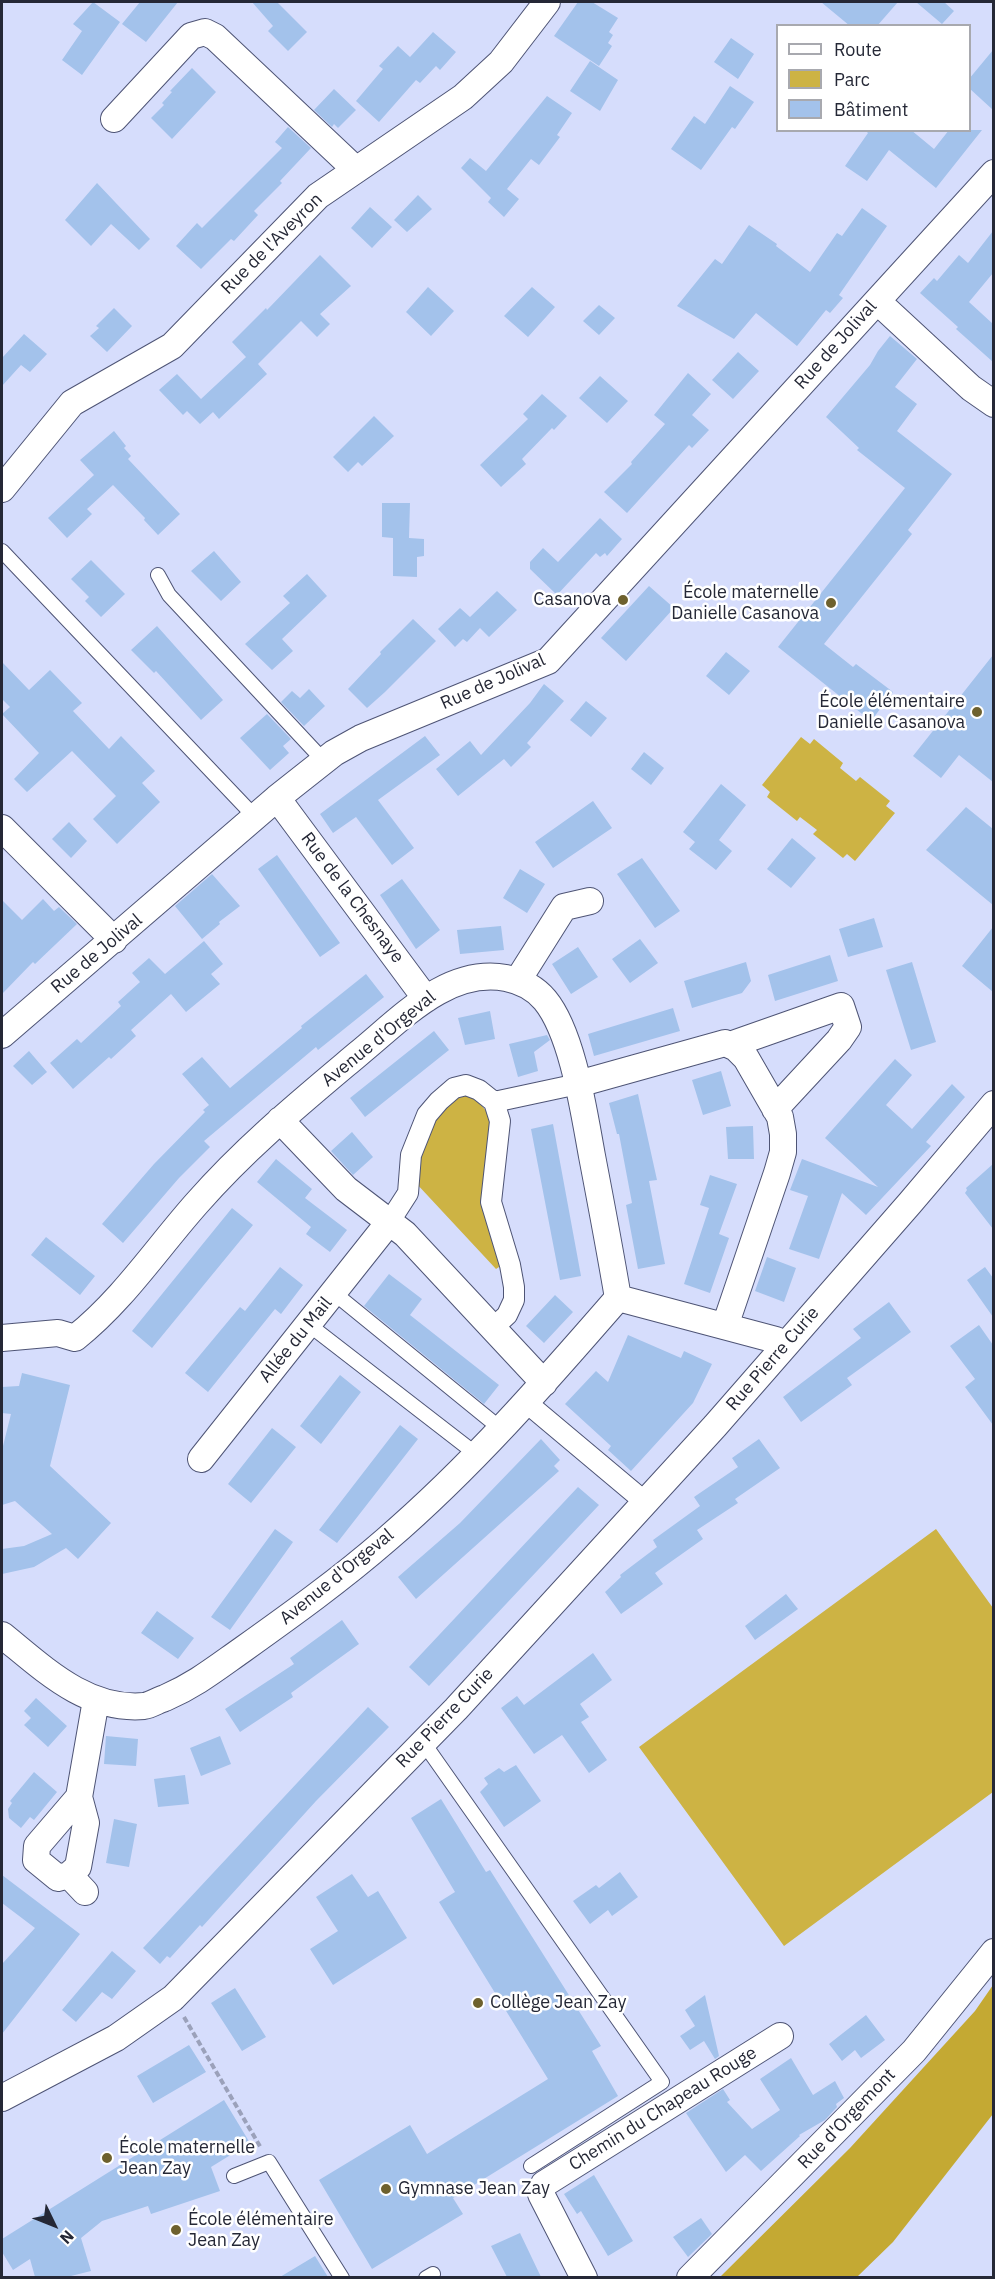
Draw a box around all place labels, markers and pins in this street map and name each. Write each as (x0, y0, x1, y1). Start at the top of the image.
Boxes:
place label: École maternelle Danielle Casanova (671, 582, 819, 624)
place label: Casanova (533, 589, 611, 611)
marker: Casanova (616, 593, 630, 607)
marker: École maternelle Danielle Casanova (824, 596, 838, 610)
place label: École élémentaire Danielle Casanova (817, 691, 965, 734)
marker: École élémentaire Danielle Casanova (970, 705, 984, 719)
place label: Collège Jean Zay (490, 1992, 626, 2014)
marker: Collège Jean Zay (471, 1996, 485, 2010)
place label: École maternelle Jean Zay (119, 2137, 255, 2180)
marker: École maternelle Jean Zay (100, 2151, 114, 2165)
place label: Gymnase Jean Zay (398, 2178, 550, 2200)
marker: Gymnase Jean Zay (379, 2182, 393, 2196)
place label: École élémentaire Jean Zay (188, 2209, 334, 2252)
marker: École élémentaire Jean Zay (169, 2223, 183, 2237)

